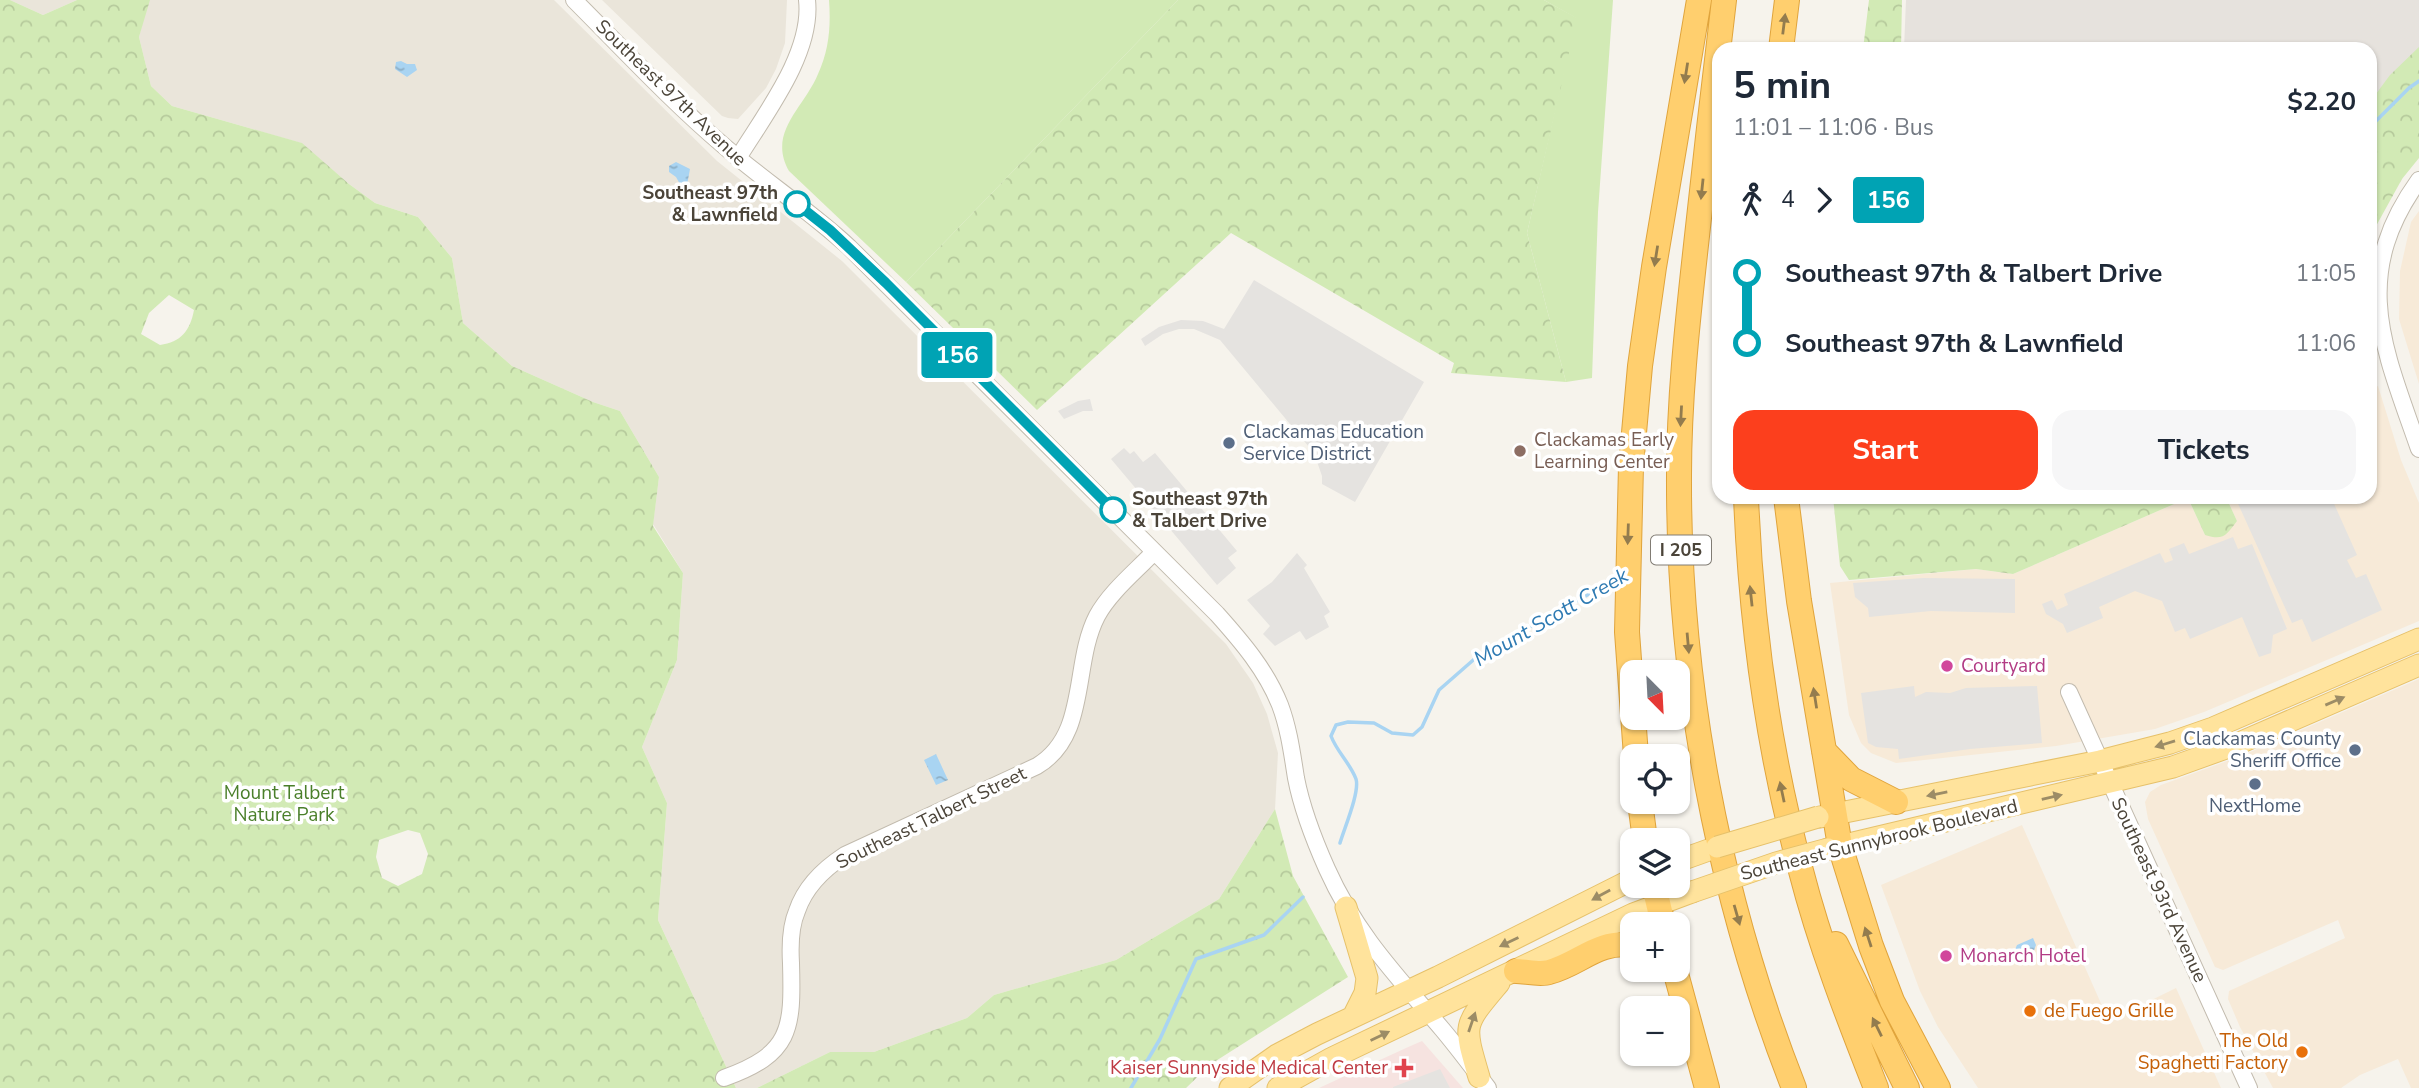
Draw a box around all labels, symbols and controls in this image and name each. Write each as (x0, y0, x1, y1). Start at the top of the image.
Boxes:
one-way arrow (1778, 13, 1789, 35)
street label: Southeast 97th Avenue (590, 14, 752, 172)
text: 5 min (1733, 60, 1831, 111)
one-way arrow (1680, 62, 1691, 84)
text: $2.20 (2287, 84, 2356, 119)
text: 11:01 – 11:06 · Bus (1733, 112, 1934, 143)
one-way arrow (1697, 179, 1708, 201)
place label: Southeast 97th & Lawnfield (642, 180, 778, 228)
icon: walk (1733, 181, 1771, 219)
icon: forward (1805, 181, 1843, 219)
text: 4 (1781, 184, 1795, 215)
text: 156 (1867, 184, 1910, 216)
marker: Southeast 97th & Lawnfield (784, 191, 810, 217)
one-way arrow (1650, 245, 1661, 267)
text: Southeast 97th & Talbert Drive (1785, 256, 2162, 291)
text: 11:05 (2296, 258, 2356, 289)
text: Southeast 97th & Lawnfield (1785, 326, 2124, 361)
text: 11:06 (2296, 328, 2356, 359)
line badge: 156 (917, 332, 997, 378)
text: 156 (935, 339, 979, 371)
one-way arrow (1676, 405, 1687, 427)
button: Start (1733, 410, 2038, 490)
button: Tickets (2052, 410, 2356, 490)
place label: Clackamas Education Service District (1243, 419, 1424, 467)
place label: Clackamas Early Learning Center (1534, 427, 1674, 475)
marker: Clackamas Education Service District (1221, 435, 1237, 451)
marker: Clackamas Early Learning Center (1512, 443, 1528, 459)
place label: Southeast 97th & Talbert Drive (1132, 486, 1268, 534)
marker: Southeast 97th & Talbert Drive (1100, 497, 1126, 523)
one-way arrow (1623, 523, 1634, 545)
road number: I 205 (1651, 536, 1711, 564)
water label: Mount Scott Creek (1469, 561, 1634, 673)
one-way arrow (1746, 584, 1757, 606)
one-way arrow (1683, 632, 1694, 654)
place label: Courtyard (1961, 653, 2046, 679)
marker: Courtyard (1939, 658, 1955, 674)
north arrow (1620, 660, 1690, 730)
map controls (1620, 660, 1690, 1066)
one-way arrow (1809, 687, 1820, 709)
one-way arrow (2325, 695, 2345, 707)
place label: Clackamas County Sheriff Office (2183, 726, 2341, 774)
one-way arrow (2154, 740, 2175, 750)
marker: Clackamas County Sheriff Office (2347, 742, 2363, 758)
button: locate (1620, 744, 1690, 814)
street label: Southeast Talbert Street (832, 760, 1031, 875)
marker: NextHome (2247, 776, 2263, 792)
park label: Mount Talbert Nature Park (224, 780, 345, 828)
one-way arrow (1776, 781, 1787, 803)
one-way arrow (1926, 789, 1948, 800)
one-way arrow (2041, 791, 2063, 802)
street label: Southeast Sunnybrook Boulevard (1738, 793, 2020, 887)
street label: Southeast 93rd Avenue (2105, 793, 2213, 987)
place label: NextHome (2209, 793, 2301, 819)
button: layers (1620, 828, 1690, 898)
one-way arrow (1591, 889, 1611, 901)
one-way arrow (1733, 905, 1743, 926)
button: + (1620, 912, 1690, 982)
one-way arrow (1862, 926, 1873, 947)
one-way arrow (1499, 936, 1519, 947)
place label: Monarch Hotel (1960, 943, 2086, 969)
marker: Monarch Hotel (1938, 948, 1954, 964)
button: − (1620, 996, 1690, 1066)
place label: de Fuego Grille (2044, 998, 2174, 1024)
marker: de Fuego Grille (2022, 1003, 2038, 1019)
one-way arrow (1467, 1011, 1478, 1032)
one-way arrow (1872, 1017, 1883, 1037)
place label: The Old Spaghetti Factory (2138, 1028, 2288, 1076)
one-way arrow (1370, 1030, 1390, 1041)
marker: The Old Spaghetti Factory (2294, 1044, 2310, 1060)
place label: Kaiser Sunnyside Medical Center (1110, 1055, 1388, 1081)
marker: Kaiser Sunnyside Medical Center (1394, 1058, 1414, 1078)

